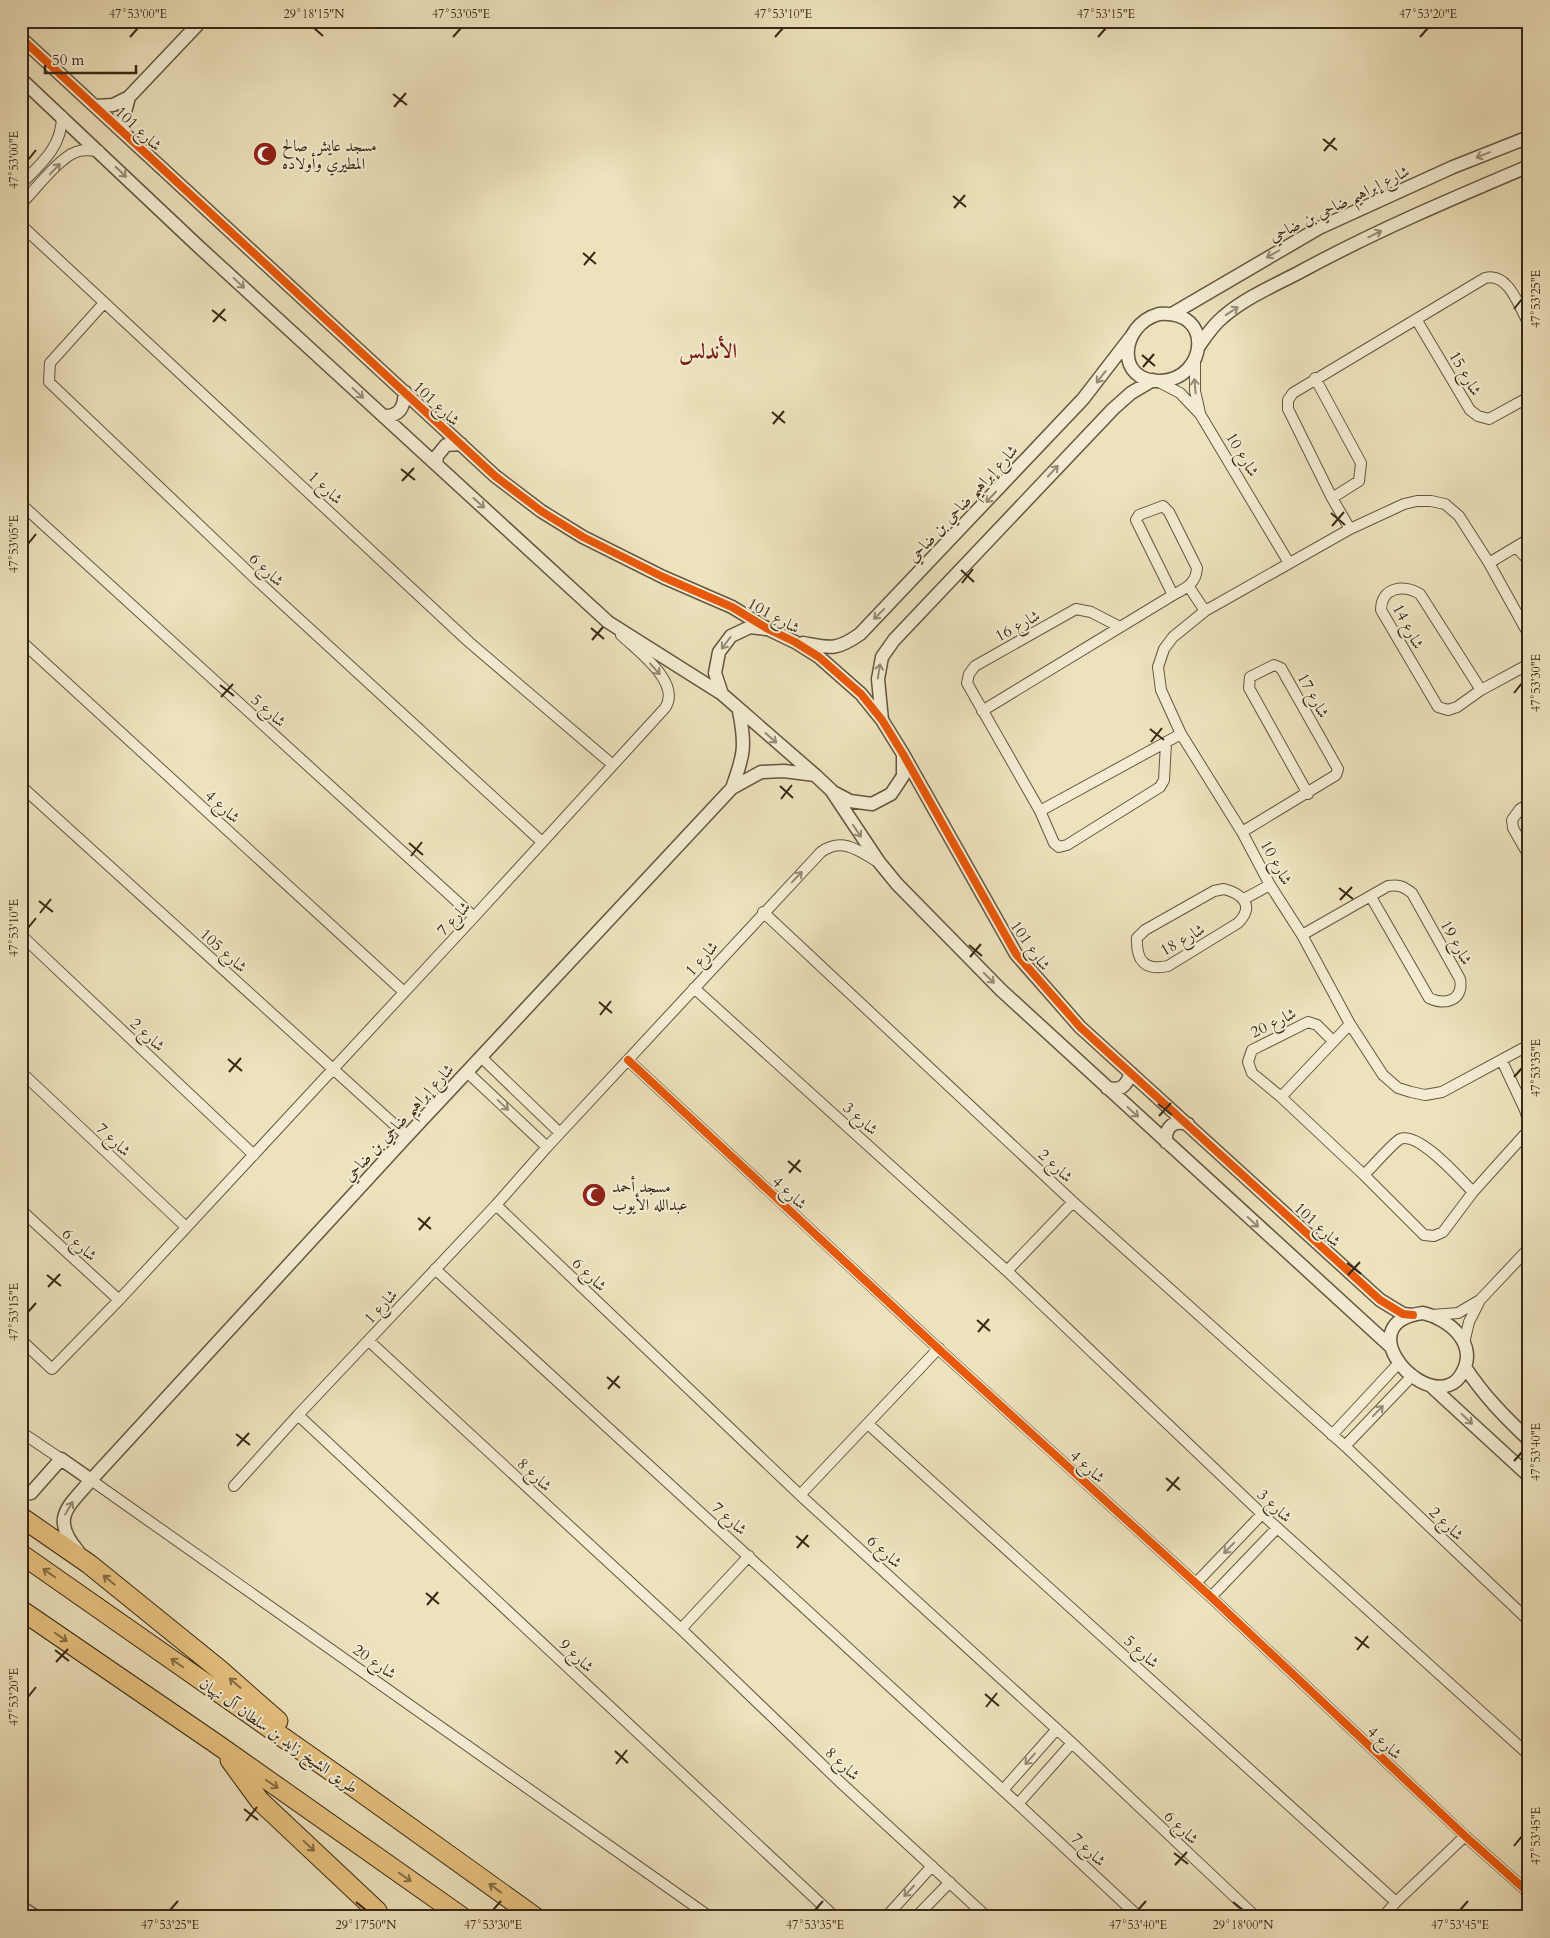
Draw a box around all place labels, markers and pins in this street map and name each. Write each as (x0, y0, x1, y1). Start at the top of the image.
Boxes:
place label: مسجد عايش صالح المطيري وأولاده (282, 135, 377, 176)
mosque icon: مسجد عايش صالح المطيري وأولاده (252, 141, 278, 167)
place label: مسجد أحمد عبدالله الأيوب (612, 1175, 688, 1216)
mosque icon: مسجد أحمد عبدالله الأيوب (581, 1182, 607, 1208)

